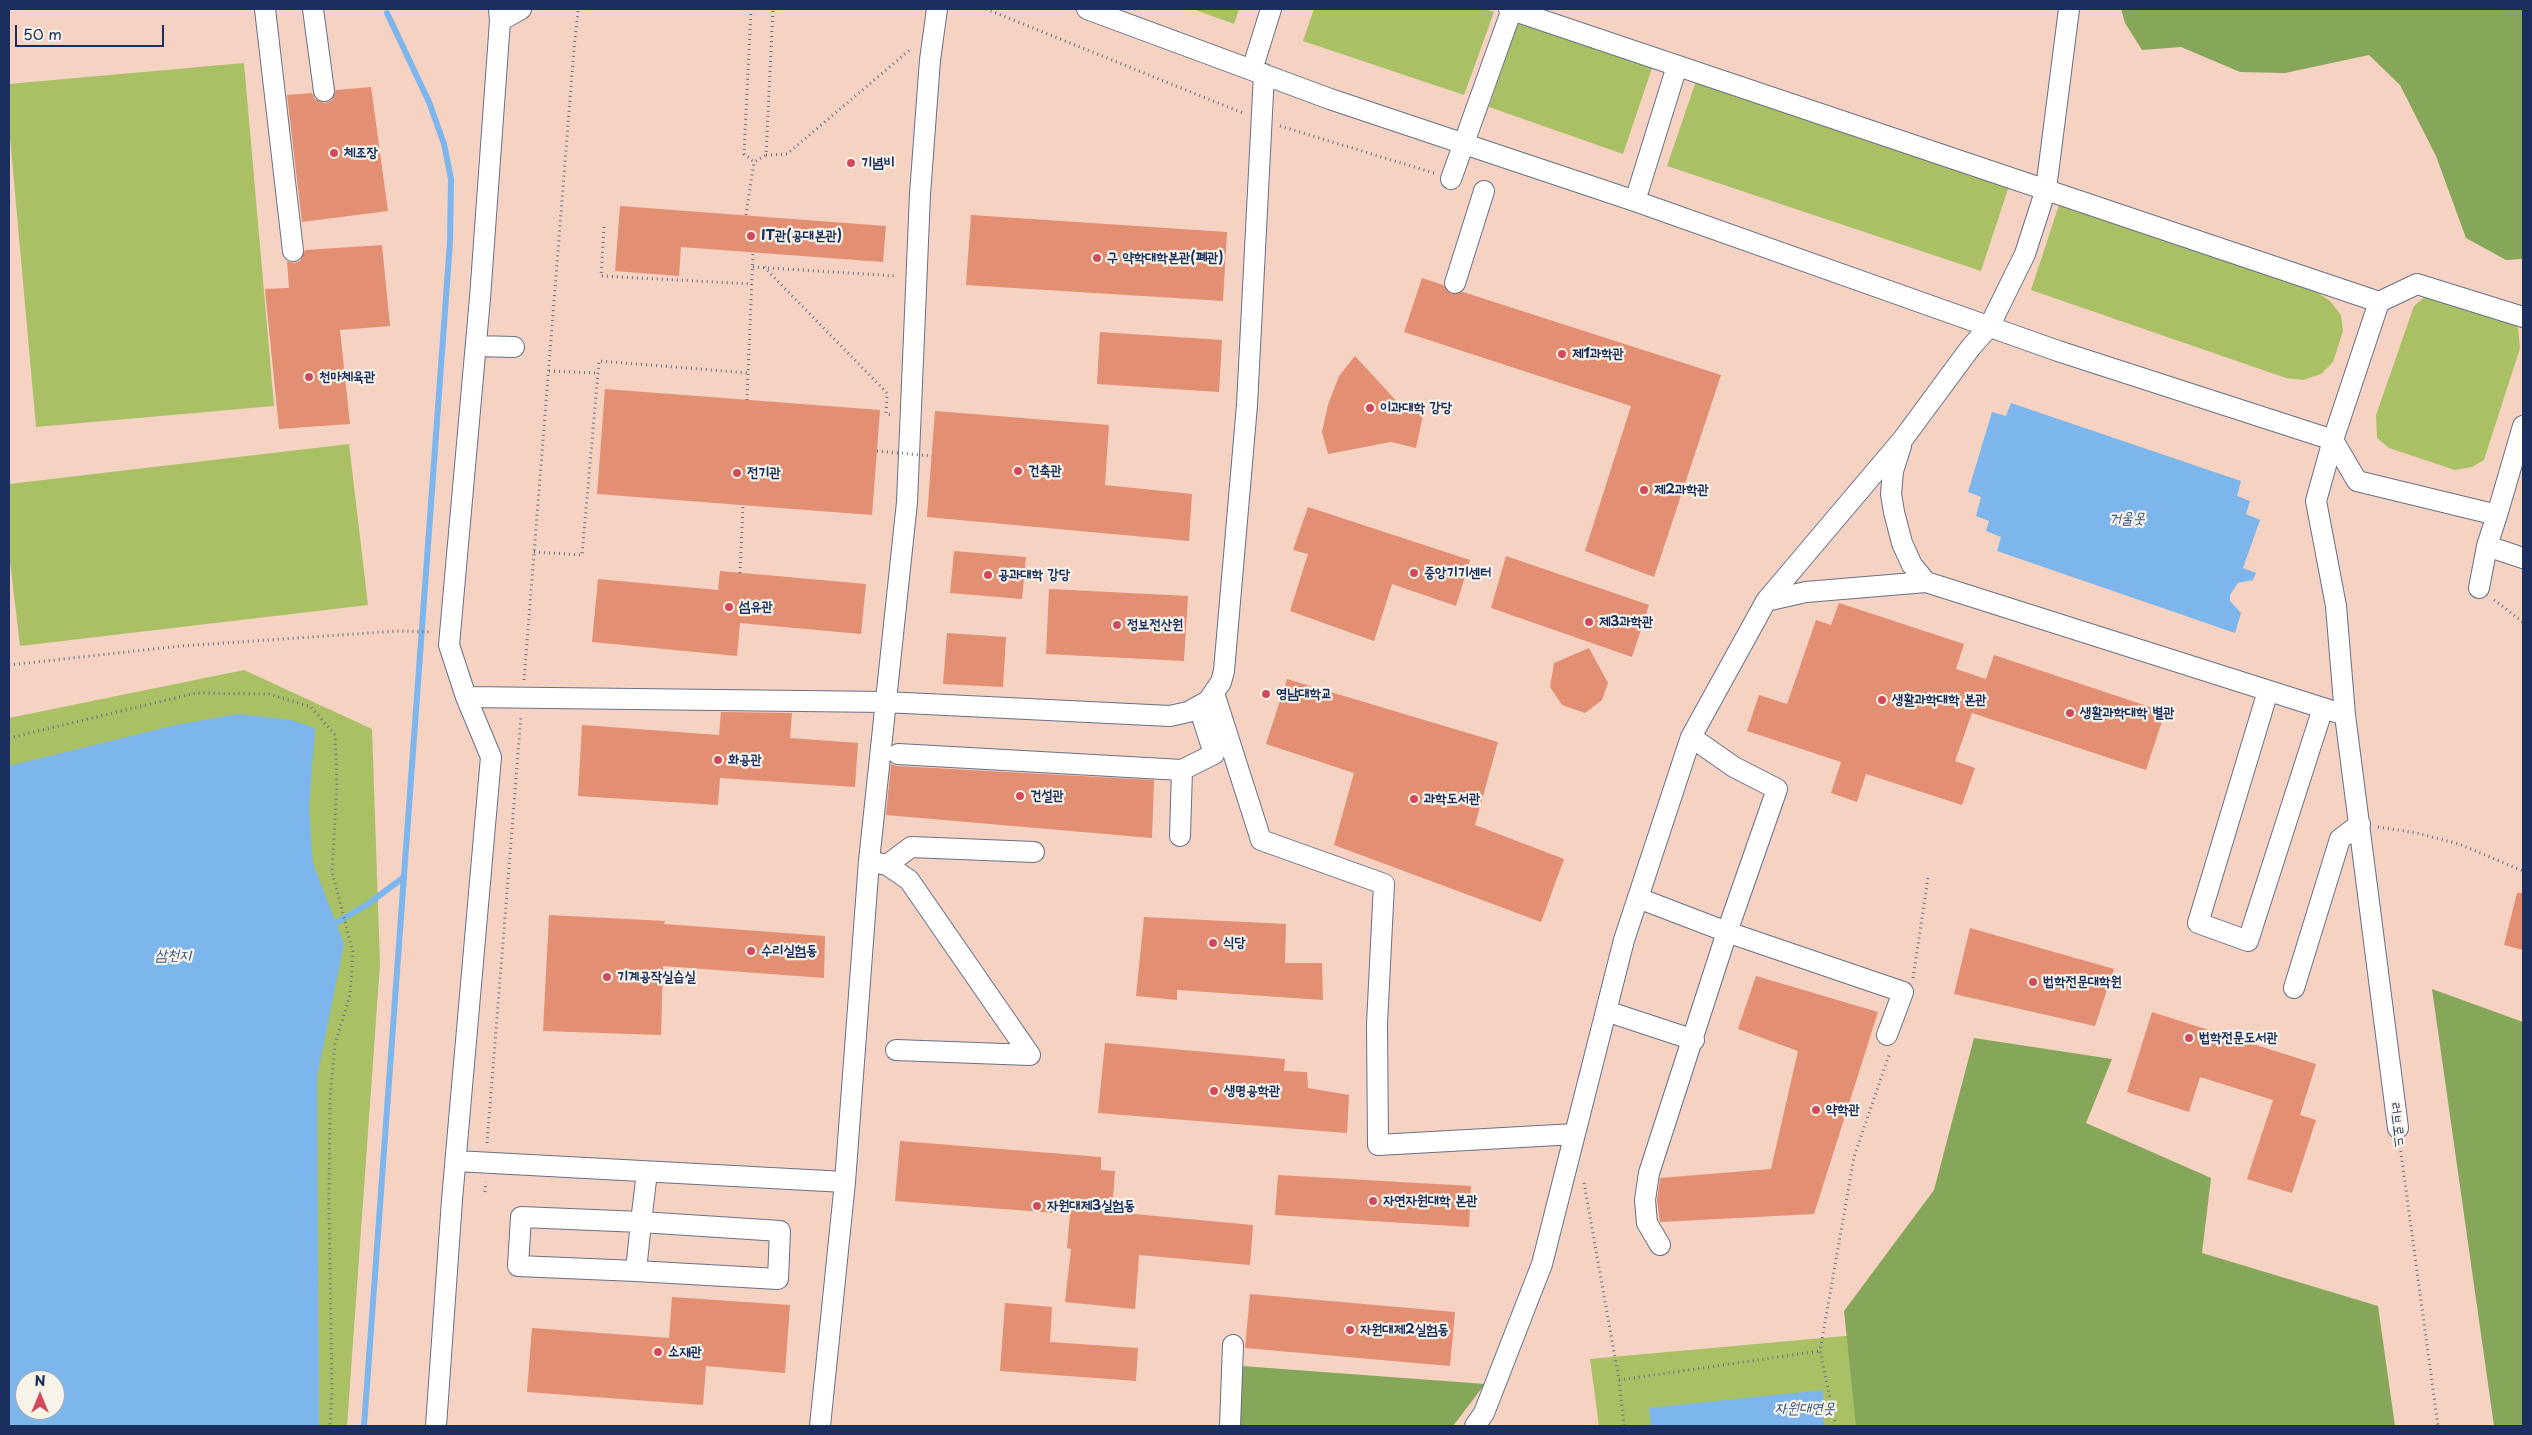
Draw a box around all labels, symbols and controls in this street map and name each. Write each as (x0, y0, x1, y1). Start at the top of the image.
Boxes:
scale bar (18, 15, 166, 47)
text: 50 m (23, 22, 62, 45)
place label: 체조장 (344, 145, 378, 161)
marker: 체조장 (328, 147, 340, 159)
place label: 기념비 (861, 155, 895, 171)
marker: 기념비 (845, 157, 857, 169)
place label: IT관(공대본관) (761, 228, 842, 244)
marker: IT관(공대본관) (745, 230, 757, 242)
place label: 구 약학대학본관(폐관) (1107, 250, 1224, 266)
marker: 구 약학대학본관(폐관) (1091, 252, 1103, 264)
place label: 제1과학관 (1572, 346, 1624, 362)
marker: 제1과학관 (1556, 348, 1568, 360)
place label: 천마체육관 (319, 369, 375, 385)
marker: 천마체육관 (303, 371, 315, 383)
place label: 이과대학 강당 (1380, 400, 1452, 416)
marker: 이과대학 강당 (1364, 402, 1376, 414)
place label: 건축관 (1028, 463, 1062, 479)
place label: 전기관 (747, 465, 781, 481)
marker: 건축관 (1012, 465, 1024, 477)
marker: 전기관 (731, 467, 743, 479)
place label: 제2과학관 (1654, 482, 1709, 498)
marker: 제2과학관 (1638, 484, 1650, 496)
water label: 거울못 (2109, 510, 2145, 528)
place label: 중앙기기센터 (1424, 565, 1492, 581)
place label: 공과대학 강당 (998, 567, 1070, 583)
marker: 중앙기기센터 (1408, 567, 1420, 579)
marker: 공과대학 강당 (982, 569, 994, 581)
place label: 섬유관 (739, 599, 773, 615)
marker: 섬유관 (723, 601, 735, 613)
place label: 제3과학관 (1599, 614, 1653, 630)
marker: 제3과학관 (1583, 616, 1595, 628)
place label: 정보전산원 (1127, 617, 1183, 633)
marker: 정보전산원 (1111, 619, 1123, 631)
place label: 영남대학교 (1276, 686, 1332, 702)
marker: 영남대학교 (1260, 688, 1272, 700)
place label: 생활과학대학 본관 (1892, 692, 1987, 708)
marker: 생활과학대학 본관 (1876, 694, 1888, 706)
place label: 생활과학대학 별관 (2080, 705, 2175, 721)
marker: 생활과학대학 별관 (2064, 707, 2076, 719)
place label: 화공관 (728, 752, 762, 768)
marker: 화공관 (712, 754, 724, 766)
place label: 건설관 (1030, 788, 1064, 804)
marker: 건설관 (1014, 790, 1026, 802)
place label: 과학도서관 (1424, 791, 1480, 807)
marker: 과학도서관 (1408, 793, 1420, 805)
place label: 식당 (1223, 935, 1246, 951)
marker: 식당 (1207, 937, 1219, 949)
place label: 수리실험동 (761, 943, 817, 959)
marker: 수리실험동 (745, 945, 757, 957)
water label: 삼천지 (155, 947, 191, 965)
place label: 기계공작실습실 (617, 969, 696, 985)
marker: 기계공작실습실 (601, 971, 613, 983)
place label: 법학전문대학원 (2043, 974, 2122, 990)
marker: 법학전문대학원 (2027, 976, 2039, 988)
place label: 법학전문도서관 (2199, 1030, 2278, 1046)
marker: 법학전문도서관 (2183, 1032, 2195, 1044)
place label: 생명공학관 (1224, 1083, 1280, 1099)
marker: 생명공학관 (1208, 1085, 1220, 1097)
place label: 약학관 (1826, 1102, 1860, 1118)
street label: 러브로드 (2386, 1102, 2408, 1148)
marker: 약학관 (1810, 1104, 1822, 1116)
place label: 자연자원대학 본관 (1383, 1193, 1478, 1209)
marker: 자연자원대학 본관 (1367, 1195, 1379, 1207)
place label: 자원대제3실험동 (1047, 1198, 1135, 1214)
marker: 자원대제3실험동 (1031, 1200, 1043, 1212)
place label: 자원대제2실험동 (1360, 1322, 1449, 1338)
marker: 자원대제2실험동 (1344, 1324, 1356, 1336)
place label: 소재관 (668, 1344, 702, 1360)
marker: 소재관 (652, 1346, 664, 1358)
north arrow (15, 1370, 65, 1420)
text: N (34, 1370, 46, 1391)
water label: 자원대연못 (1775, 1400, 1835, 1418)

